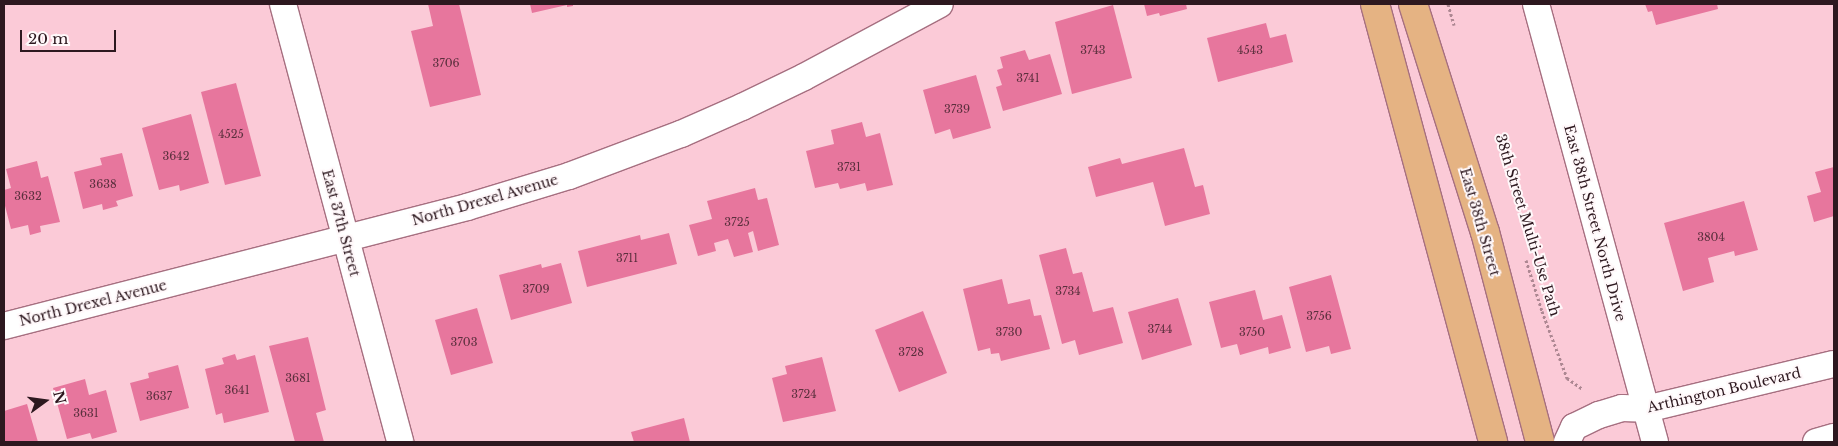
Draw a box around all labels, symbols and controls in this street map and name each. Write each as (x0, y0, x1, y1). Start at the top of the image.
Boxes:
scale bar (22, 20, 119, 52)
text: 20 m (28, 29, 68, 48)
house number: 3743 (1080, 43, 1106, 57)
house number: 4543 (1237, 43, 1263, 57)
house number: 3706 (432, 56, 460, 70)
house number: 3741 (1016, 71, 1040, 85)
house number: 3739 (944, 102, 970, 116)
street label: East 38th Street North Drive (1561, 123, 1629, 323)
house number: 4525 (218, 127, 244, 141)
street label: 38th Street Multi-Use Path (1492, 132, 1564, 318)
house number: 3642 (162, 149, 190, 163)
house number: 3731 (837, 160, 861, 174)
street label: East 38th Street (1457, 166, 1503, 278)
street label: East 37th Street (319, 168, 363, 278)
street label: North Drexel Avenue (410, 171, 560, 229)
house number: 3638 (89, 177, 117, 191)
house number: 3632 (14, 189, 42, 203)
house number: 3725 (724, 215, 750, 229)
house number: 3804 (1697, 230, 1725, 244)
house number: 3711 (616, 251, 638, 265)
street label: North Drexel Avenue (17, 276, 169, 330)
house number: 3709 (522, 282, 550, 296)
house number: 3734 (1055, 284, 1081, 298)
house number: 3756 (1306, 309, 1332, 323)
house number: 3744 (1148, 322, 1172, 336)
house number: 3730 (996, 325, 1022, 339)
house number: 3750 (1239, 325, 1265, 339)
house number: 3703 (451, 335, 477, 349)
house number: 3728 (898, 345, 924, 359)
street label: Arthington Boulevard (1646, 364, 1802, 416)
house number: 3681 (285, 371, 311, 385)
north arrow (20, 376, 70, 426)
house number: 3641 (224, 383, 250, 397)
house number: 3724 (791, 387, 817, 401)
text: N (49, 389, 70, 406)
house number: 3637 (146, 389, 172, 403)
house number: 3631 (73, 406, 99, 420)

